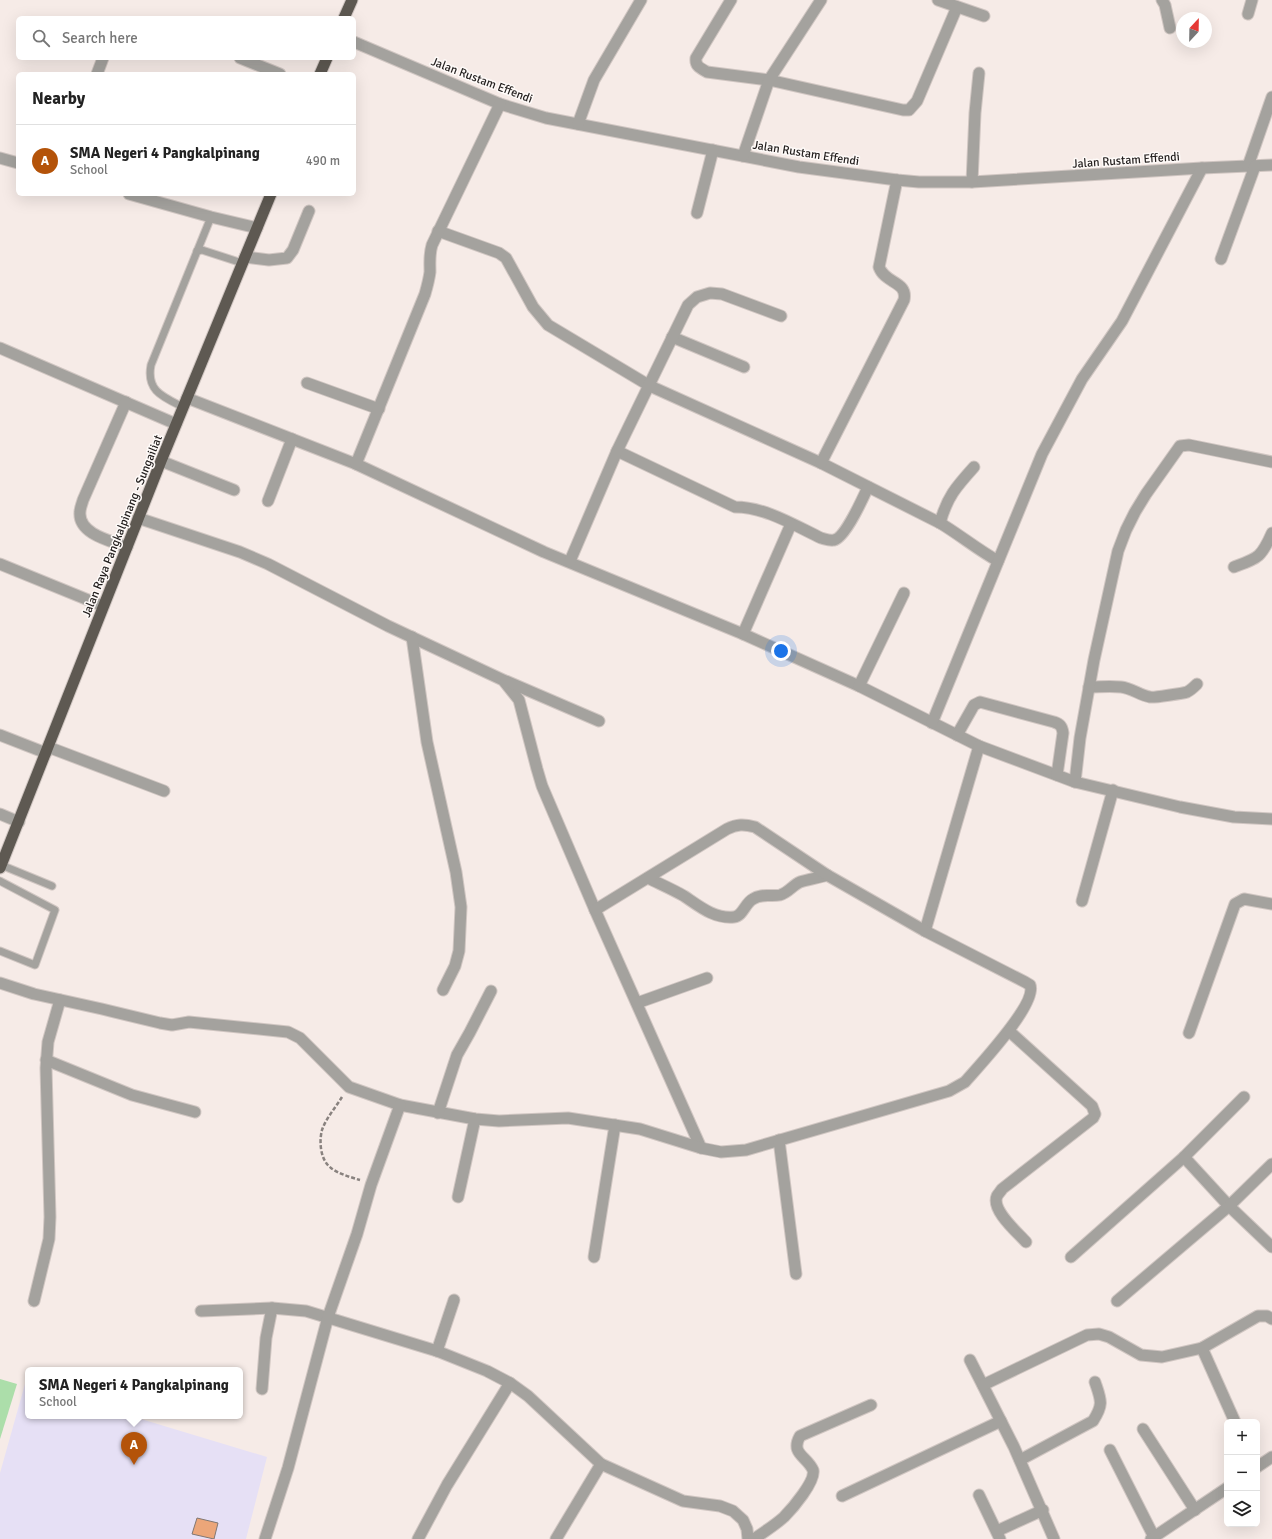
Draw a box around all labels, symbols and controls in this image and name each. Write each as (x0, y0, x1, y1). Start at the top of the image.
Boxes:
north arrow (1176, 12, 1212, 48)
search box (16, 16, 356, 60)
icon: search (30, 27, 52, 49)
text: Search here (62, 29, 138, 47)
street label: Jalan Rustam Effendi (429, 54, 535, 107)
text: Nearby (32, 88, 85, 109)
street label: Jalan Rustam Effendi (752, 138, 860, 169)
text: SMA Negeri 4 Pangkalpinang (70, 144, 260, 162)
street label: Jalan Rustam Effendi (1072, 149, 1180, 172)
text: A (41, 153, 49, 169)
text: 490 m (306, 153, 340, 169)
text: School (70, 162, 108, 178)
street label: Jalan Raya Pangkalpinang - Sungailiat (79, 433, 166, 620)
your location (771, 641, 791, 661)
popup (25, 1367, 243, 1419)
text: SMA Negeri 4 Pangkalpinang (39, 1376, 229, 1394)
text: School (39, 1394, 77, 1410)
map controls (1224, 1419, 1260, 1527)
button: + (1224, 1419, 1260, 1455)
pin: A (121, 1432, 147, 1465)
button: − (1224, 1455, 1260, 1491)
button: layers (1224, 1491, 1260, 1527)

